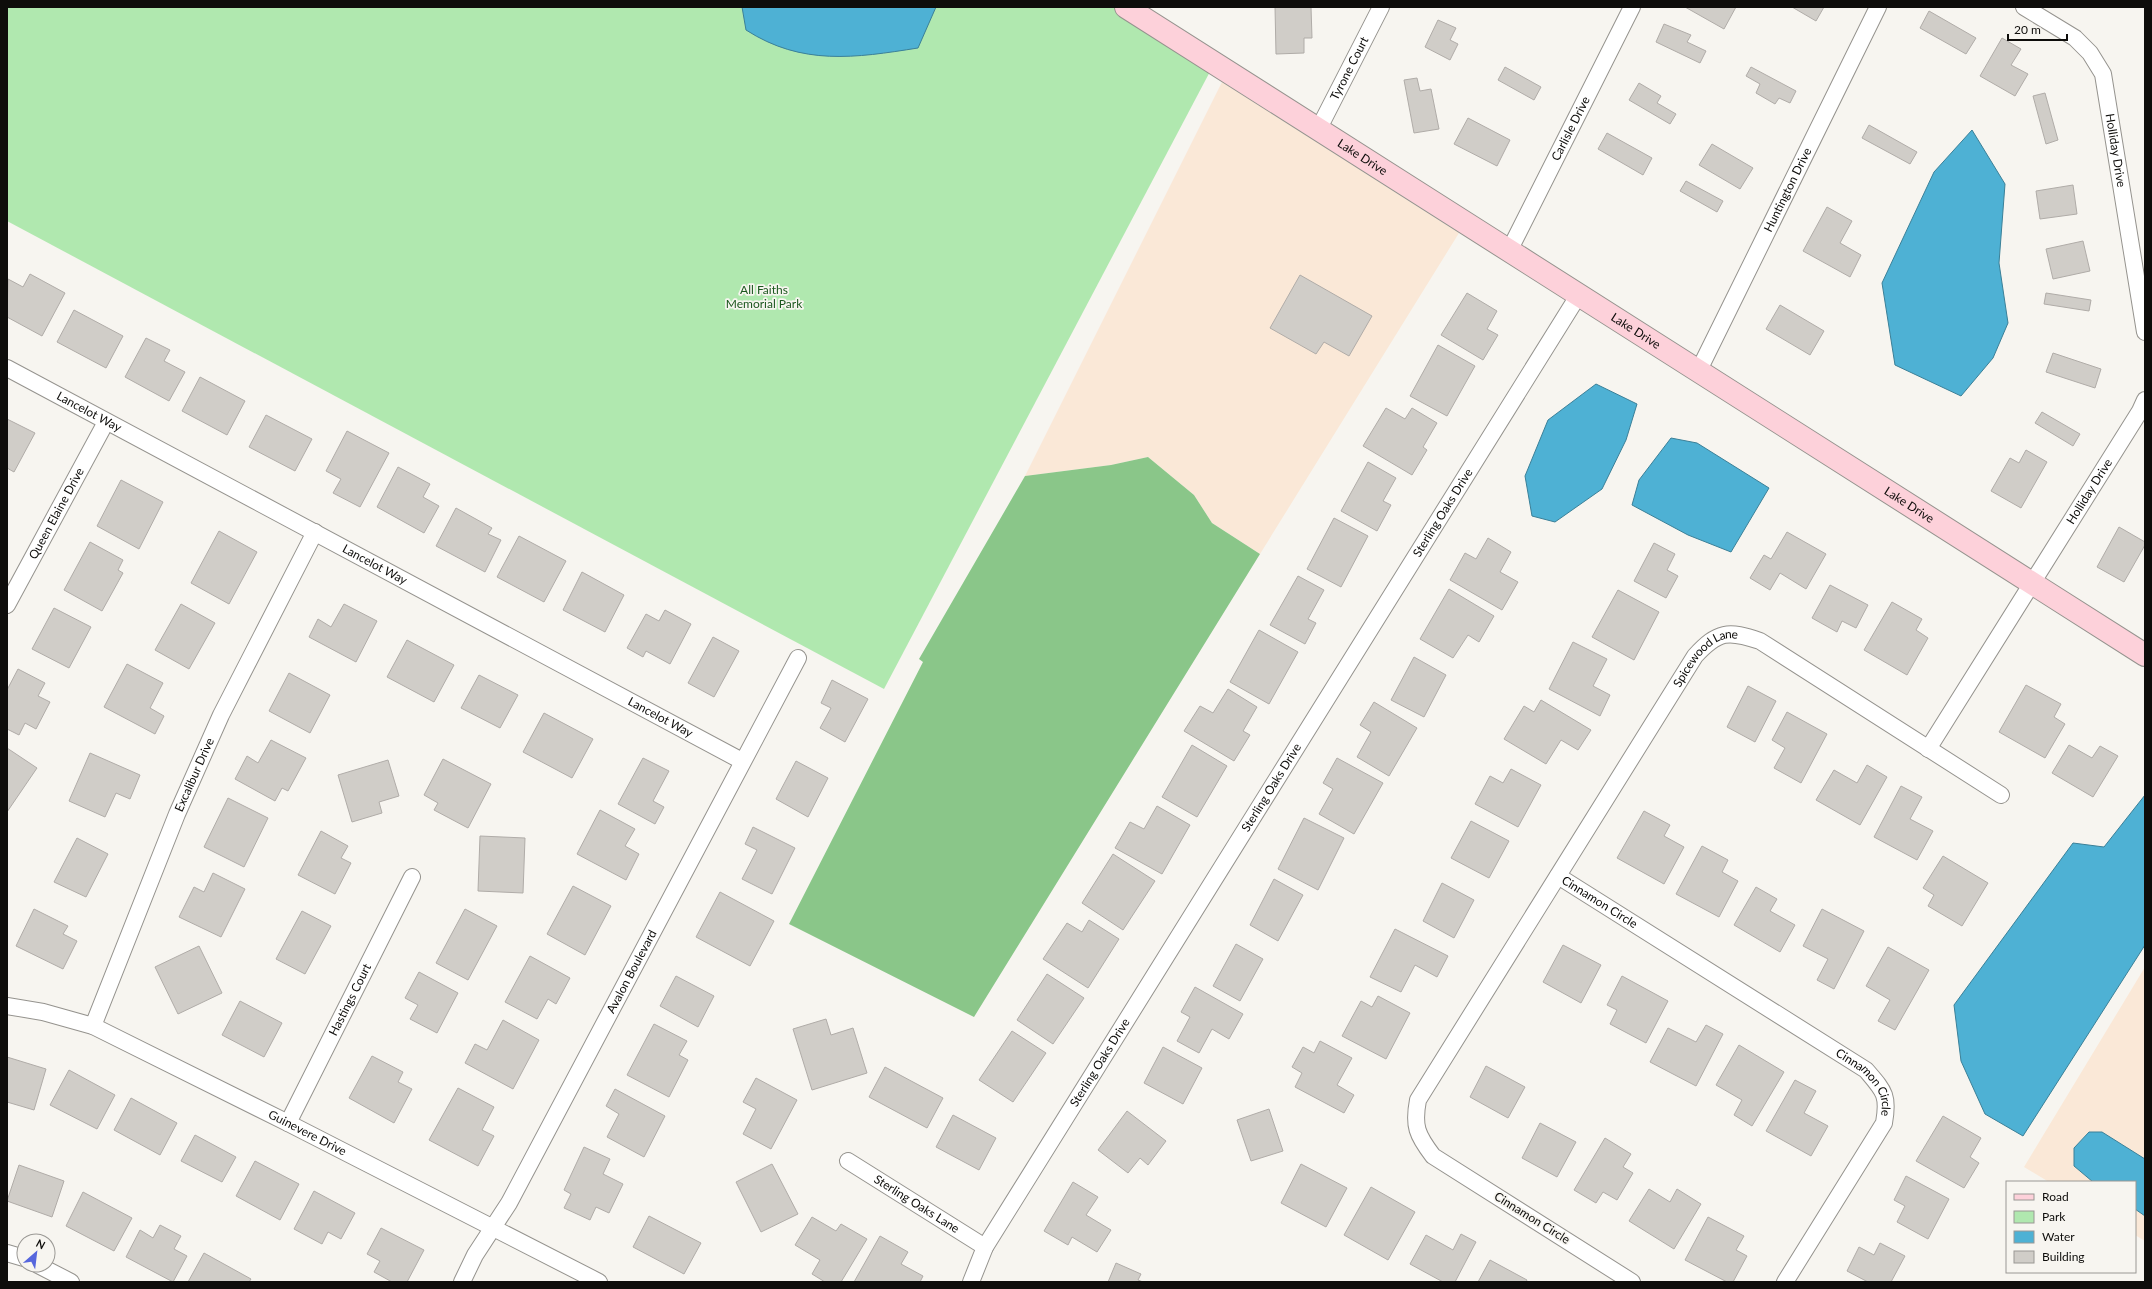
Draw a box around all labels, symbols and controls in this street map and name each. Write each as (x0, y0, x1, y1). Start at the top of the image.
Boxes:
scale bar (2008, 16, 2067, 42)
text: 20 m (2014, 22, 2041, 37)
street label: Tyrone Court (1327, 33, 1372, 103)
street label: Carlisle Drive (1548, 94, 1593, 163)
street label: Holliday Drive (2103, 112, 2129, 188)
street label: Lake Drive (1335, 135, 1390, 178)
street label: Huntington Drive (1760, 145, 1814, 234)
park label: All Faiths Memorial Park (726, 282, 803, 311)
street label: Lake Drive (1608, 309, 1664, 352)
street label: Lancelot Way (54, 388, 125, 435)
street label: Holliday Drive (2063, 456, 2115, 527)
street label: Queen Elaine Drive (25, 465, 87, 562)
street label: Sterling Oaks Drive (1409, 465, 1476, 560)
street label: Lake Drive (1882, 483, 1937, 526)
street label: Lancelot Way (340, 541, 411, 588)
street label: Spicewood Lane (1669, 626, 1739, 690)
street label: Lancelot Way (626, 694, 696, 741)
street label: Excalibur Drive (171, 735, 217, 814)
street label: Sterling Oaks Drive (1238, 740, 1304, 834)
street label: Cinnamon Circle (1559, 872, 1640, 931)
street label: Avalon Boulevard (603, 927, 659, 1016)
street label: Hastings Court (325, 960, 374, 1038)
street label: Sterling Oaks Drive (1066, 1015, 1133, 1109)
street label: Cinnamon Circle (1833, 1045, 1894, 1117)
street label: Guinevere Drive (266, 1106, 349, 1159)
street label: Sterling Oaks Lane (871, 1171, 962, 1236)
legend (2006, 1181, 2136, 1273)
street label: Cinnamon Circle (1492, 1188, 1573, 1247)
text: Road (2042, 1189, 2069, 1204)
text: Park (2042, 1209, 2066, 1224)
text: Water (2042, 1229, 2075, 1244)
north arrow (16, 1233, 56, 1273)
text: N (34, 1236, 48, 1251)
text: Building (2042, 1249, 2085, 1264)

